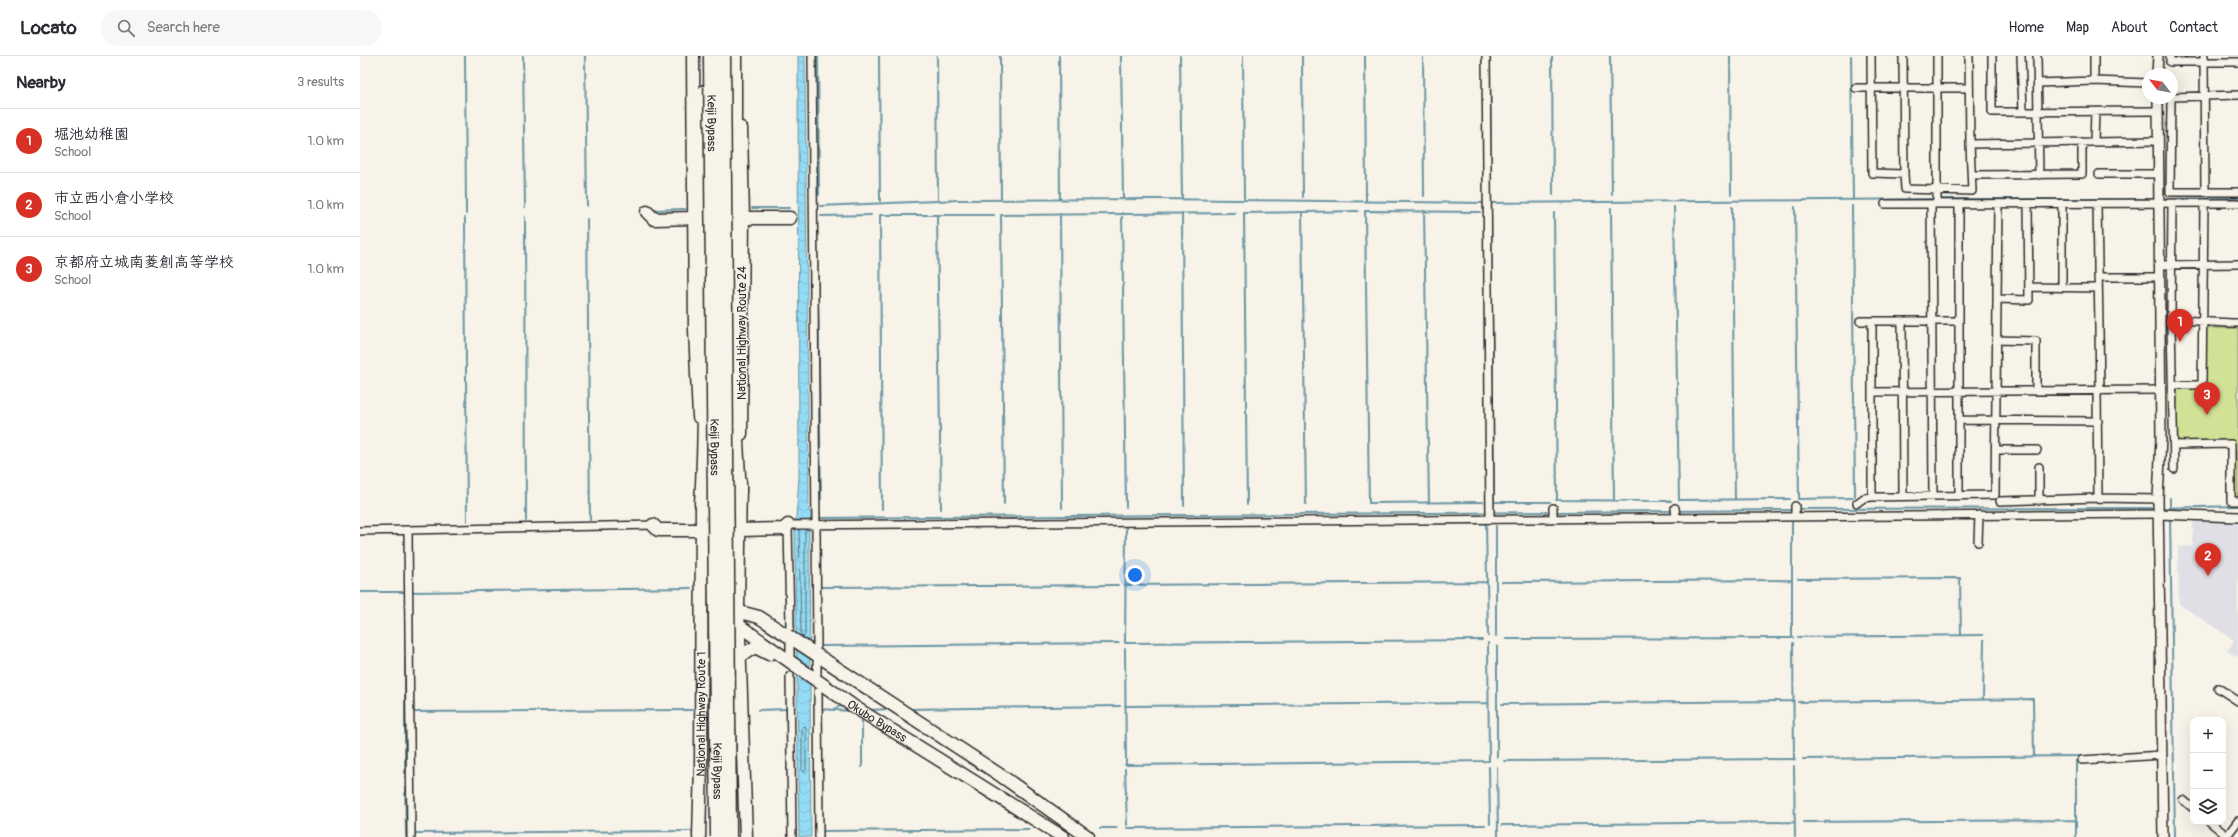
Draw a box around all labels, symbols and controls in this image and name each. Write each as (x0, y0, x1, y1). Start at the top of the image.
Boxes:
search box (101, 10, 381, 46)
text: Locato (20, 16, 77, 40)
icon: search (115, 17, 137, 39)
text: Search here (147, 18, 220, 37)
text: Home (2009, 19, 2044, 36)
text: Map (2066, 19, 2089, 36)
text: About (2111, 19, 2147, 36)
text: Contact (2169, 19, 2218, 36)
north arrow (2142, 68, 2178, 104)
text: Nearby (16, 72, 65, 93)
text: 3 results (297, 74, 344, 90)
street label: Keiji Bypass (704, 94, 719, 152)
text: 堀池幼稚園 (54, 125, 129, 144)
text: 1 (26, 133, 32, 149)
text: 1.0 km (307, 133, 344, 149)
text: School (54, 144, 91, 160)
text: 市立西小倉小学校 (54, 189, 174, 208)
text: 2 (25, 197, 33, 213)
text: 1.0 km (307, 197, 344, 213)
text: School (54, 208, 91, 224)
text: 京都府立城南菱創高等学校 (54, 253, 234, 272)
text: 3 (25, 261, 33, 277)
text: 1.0 km (307, 261, 344, 277)
street label: National Highway Route 24 (735, 266, 750, 400)
text: School (54, 272, 91, 288)
pin: 1 (2167, 309, 2193, 342)
pin: 3 (2194, 382, 2220, 415)
street label: Keiji Bypass (707, 418, 722, 476)
pin: 2 (2195, 543, 2221, 576)
your location (1125, 565, 1145, 585)
street label: National Highway Route 1 (693, 651, 709, 777)
street label: Okubo Bypass (844, 697, 910, 746)
map controls (2190, 717, 2226, 825)
button: + (2190, 717, 2226, 753)
street label: Keiji Bypass (710, 742, 725, 800)
button: − (2190, 753, 2226, 789)
button: layers (2190, 789, 2226, 825)

